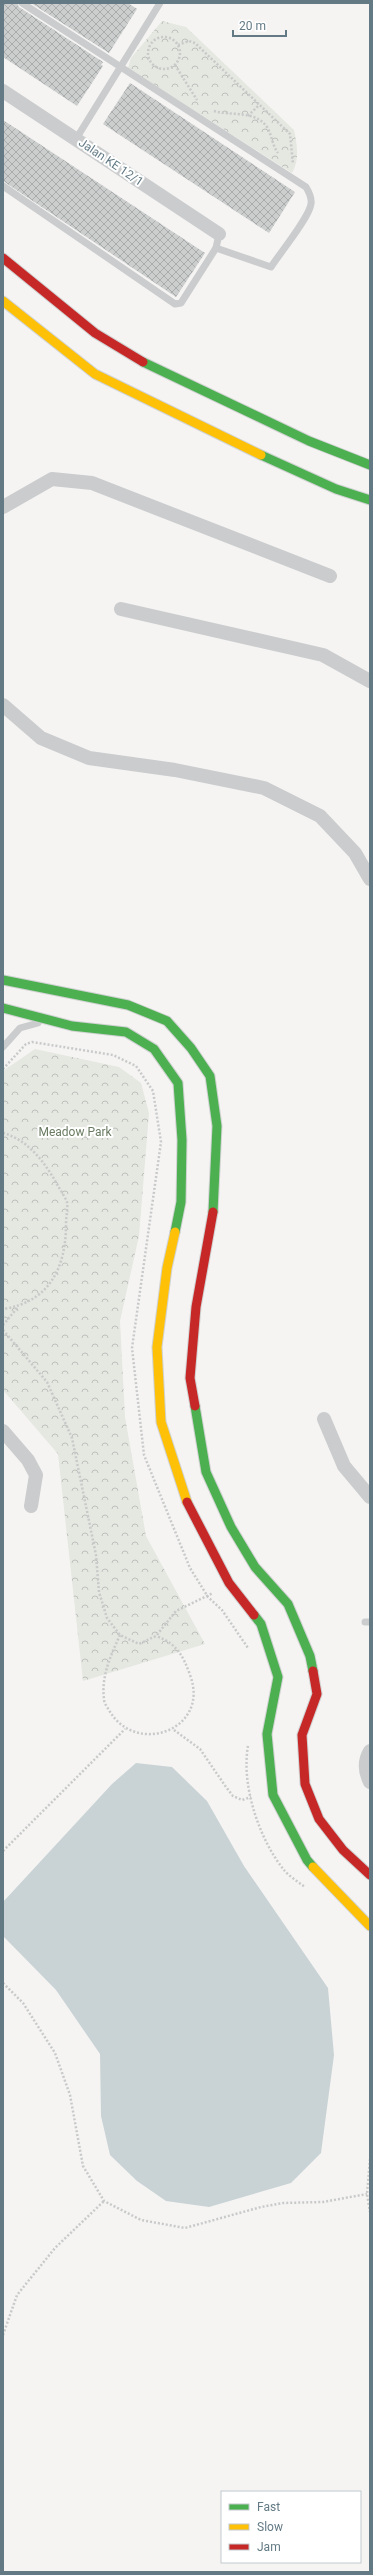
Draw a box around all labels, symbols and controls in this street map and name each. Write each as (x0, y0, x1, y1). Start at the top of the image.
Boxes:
scale bar (233, 12, 286, 38)
text: 20 m (239, 19, 266, 33)
street label: Jalan KE 12/1 (76, 135, 146, 189)
park label: Meadow Park (38, 1125, 112, 1139)
legend (221, 2491, 361, 2563)
text: Fast (257, 2500, 280, 2514)
text: Slow (257, 2520, 283, 2534)
text: Jam (257, 2540, 281, 2554)

